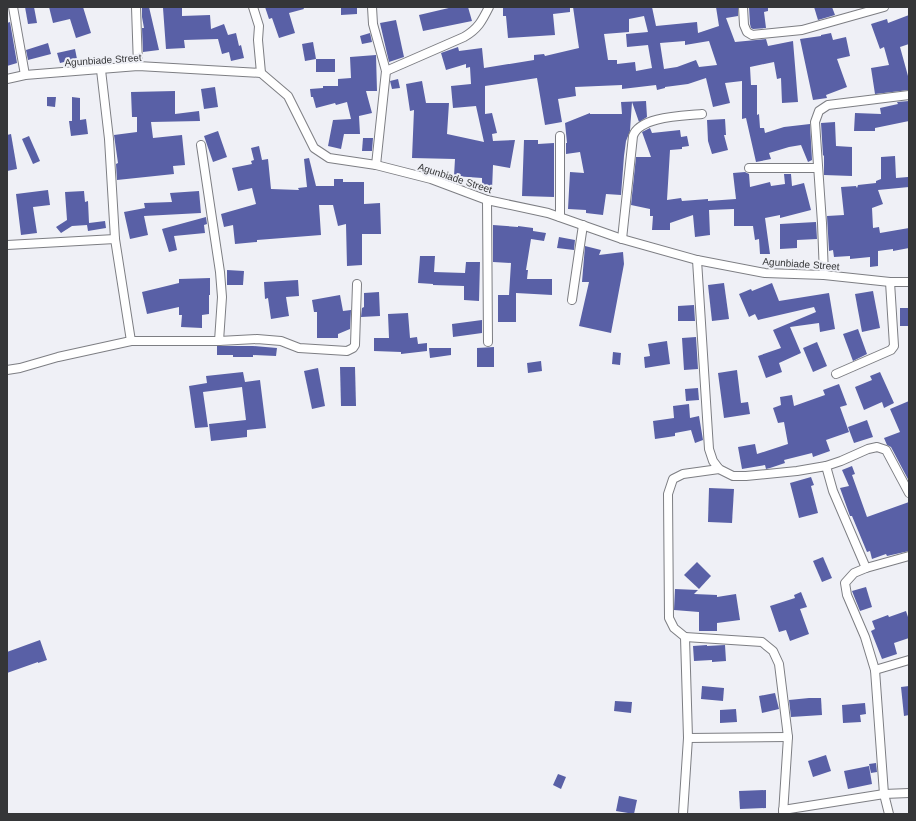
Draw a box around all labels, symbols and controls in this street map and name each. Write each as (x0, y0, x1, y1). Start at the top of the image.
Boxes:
street label: Agunbiade Street (64, 52, 142, 68)
street label: Agunbiade Street (417, 161, 494, 195)
street label: Agunbiade Street (762, 256, 840, 272)

